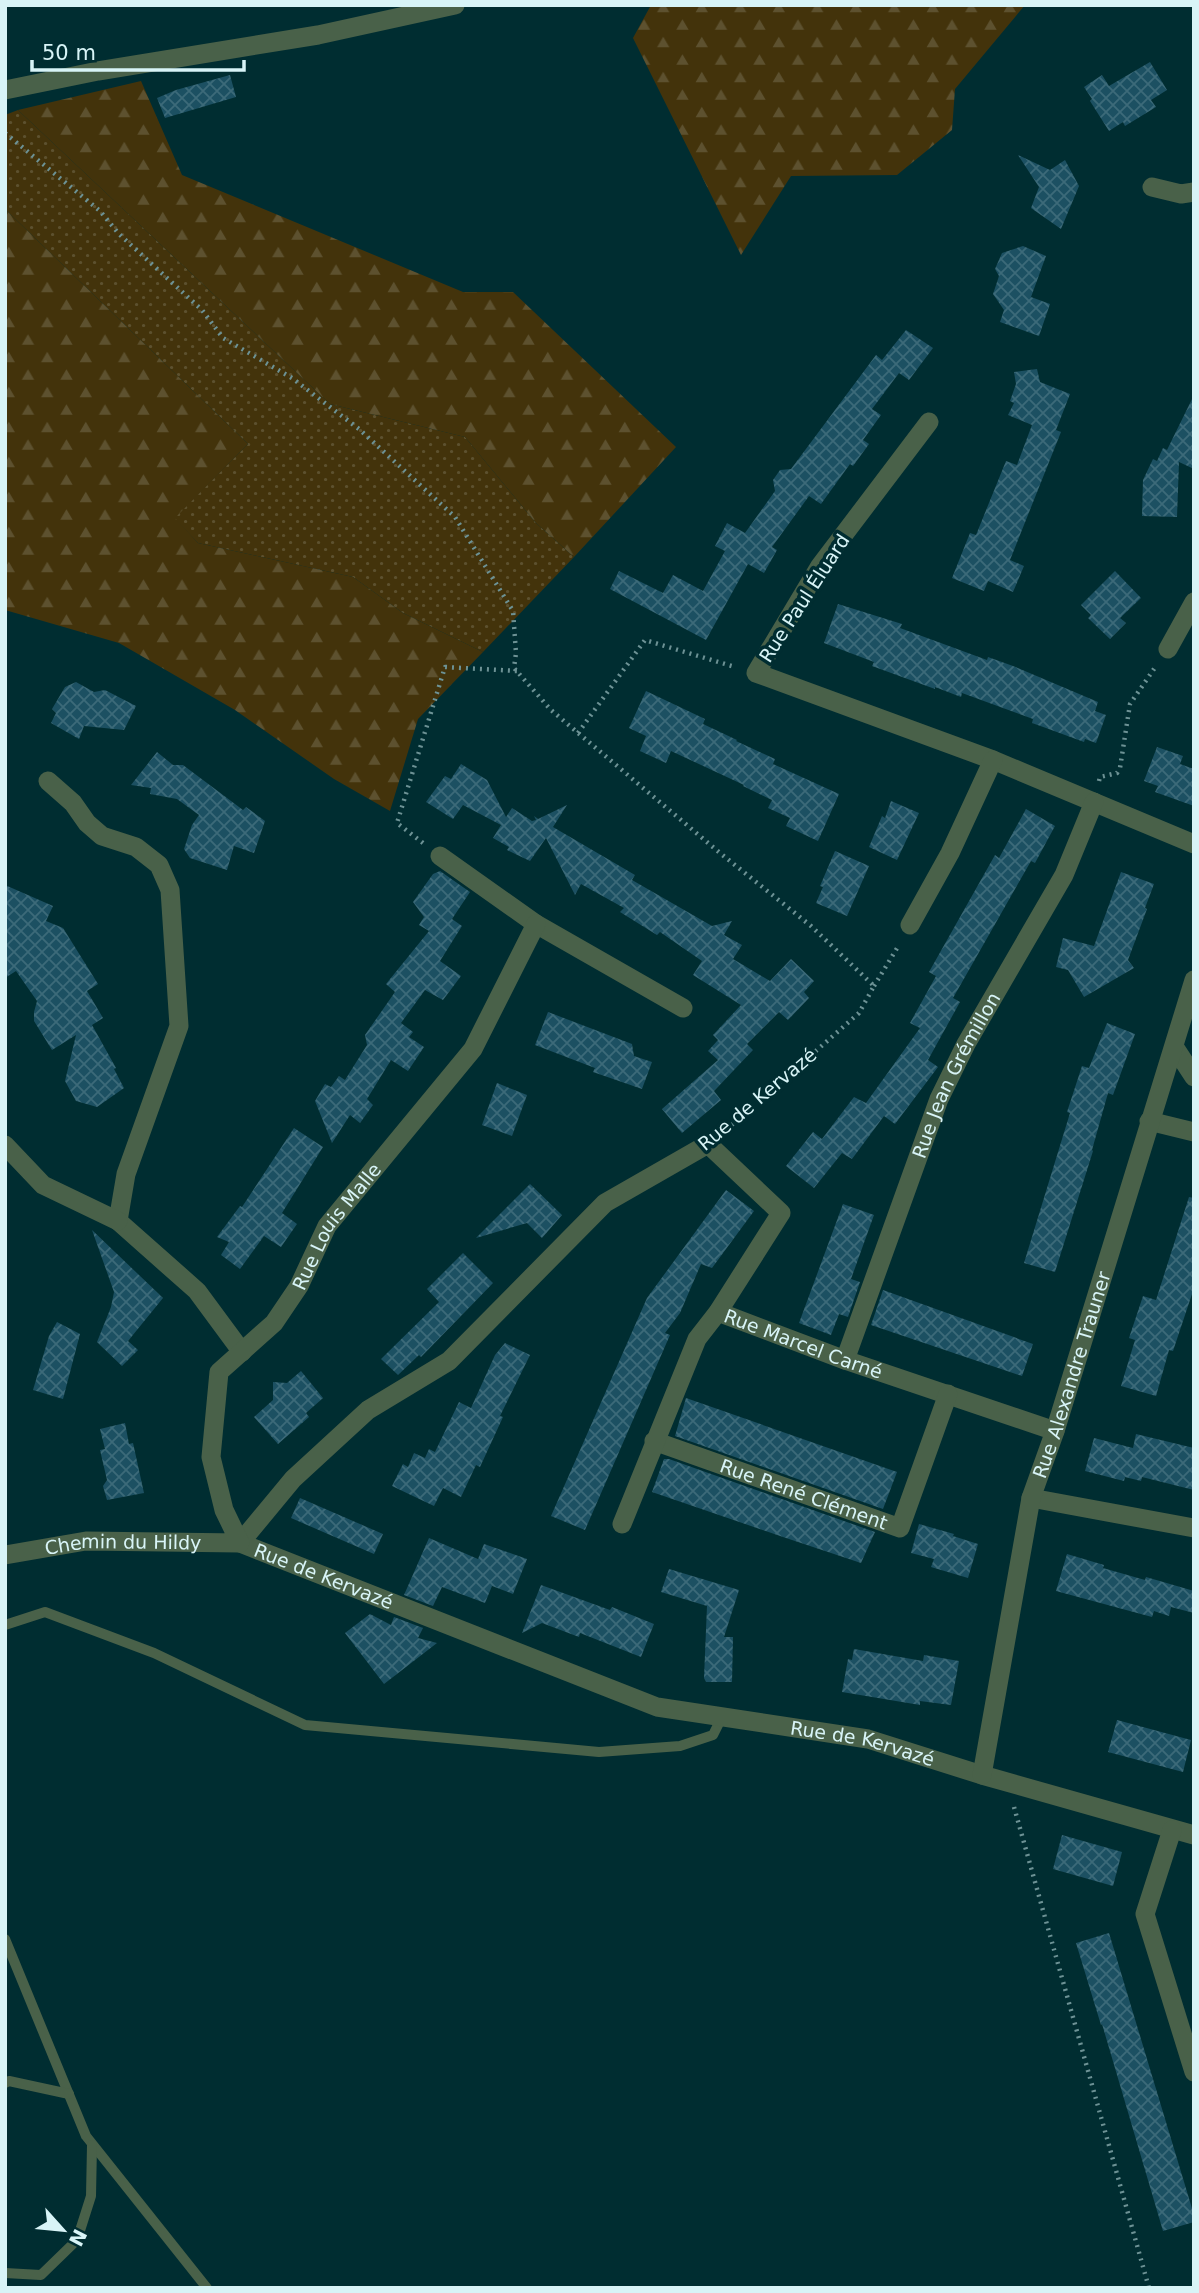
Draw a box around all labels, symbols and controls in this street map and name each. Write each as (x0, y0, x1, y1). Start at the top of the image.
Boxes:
scale bar (32, 28, 243, 72)
text: 50 m (42, 41, 96, 65)
street label: Rue Paul Éluard (754, 530, 854, 666)
street label: Rue Jean Grémillon (908, 988, 1005, 1161)
street label: Rue de Kervazé (693, 1043, 821, 1155)
street label: Rue Louis Malle (288, 1158, 385, 1293)
street label: Rue Alexandre Trauner (1028, 1268, 1115, 1481)
street label: Rue Marcel Carné (721, 1304, 885, 1383)
street label: Rue René Clément (717, 1454, 891, 1534)
street label: Chemin du Hildy (43, 1530, 202, 1559)
street label: Rue de Kervazé (251, 1539, 396, 1613)
street label: Rue de Kervazé (789, 1716, 937, 1770)
north arrow (28, 2195, 98, 2265)
text: N (65, 2226, 92, 2250)

